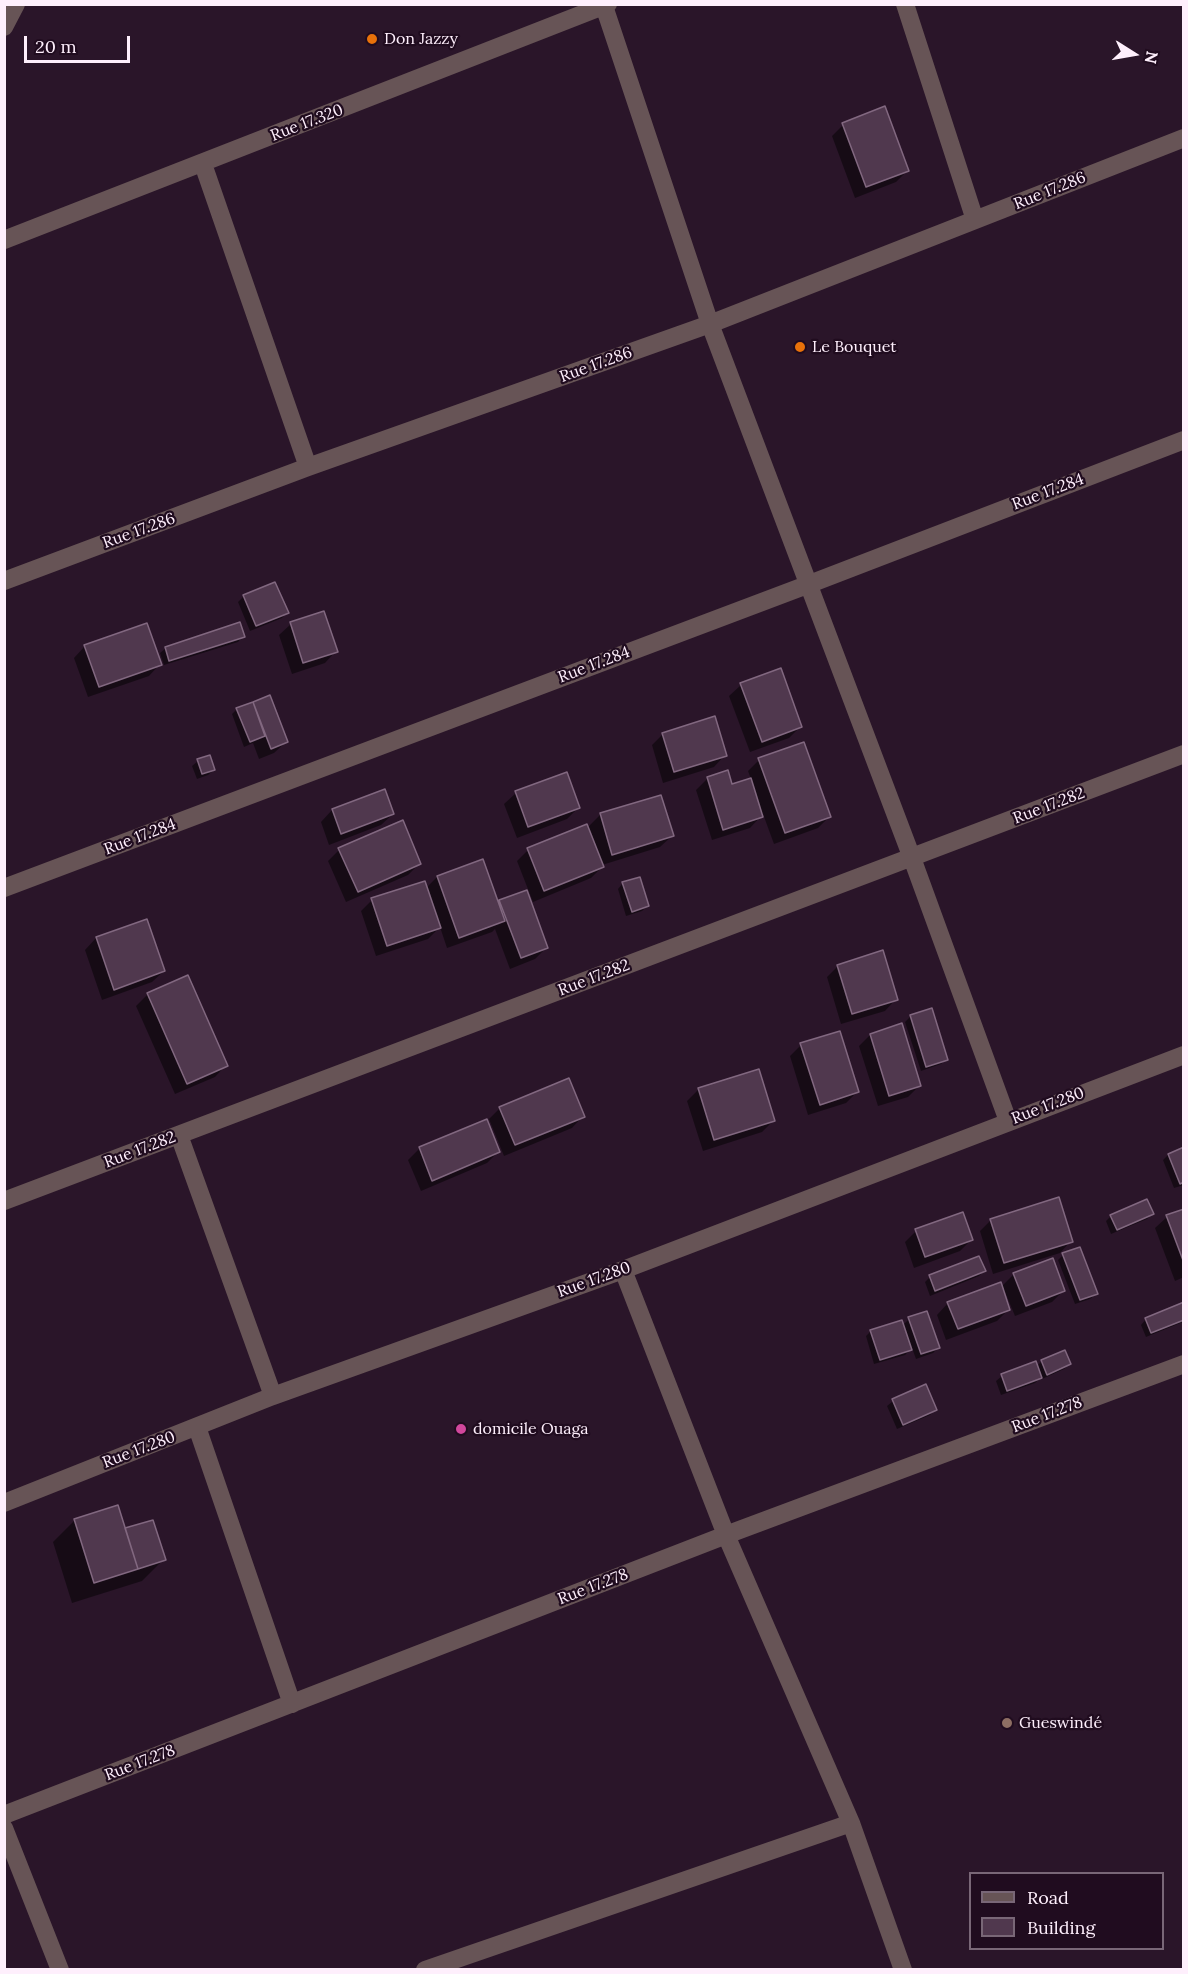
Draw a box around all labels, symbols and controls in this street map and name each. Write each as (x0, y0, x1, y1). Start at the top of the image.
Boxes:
scale bar (27, 24, 134, 62)
north arrow (1104, 24, 1164, 84)
place label: Don Jazzy (384, 29, 458, 49)
marker: Don Jazzy (365, 32, 379, 46)
text: 20 m (35, 35, 77, 58)
text: N (1141, 49, 1163, 65)
street label: Rue 17.320 (268, 100, 346, 146)
street label: Rue 17.286 (1011, 168, 1089, 214)
place label: Le Bouquet (812, 337, 897, 357)
marker: Le Bouquet (793, 340, 807, 354)
street label: Rue 17.286 (557, 343, 635, 387)
street label: Rue 17.284 (1009, 470, 1087, 514)
street label: Rue 17.286 (100, 509, 178, 553)
street label: Rue 17.284 (555, 643, 633, 687)
street label: Rue 17.282 (1011, 784, 1087, 828)
street label: Rue 17.284 (101, 815, 179, 859)
street label: Rue 17.282 (556, 956, 632, 1000)
street label: Rue 17.280 (1009, 1083, 1087, 1129)
street label: Rue 17.282 (102, 1128, 178, 1172)
street label: Rue 17.280 (555, 1258, 633, 1302)
street label: Rue 17.278 (1009, 1393, 1085, 1437)
place label: domicile Ouaga (473, 1419, 589, 1439)
marker: domicile Ouaga (454, 1422, 468, 1436)
street label: Rue 17.280 (100, 1427, 178, 1473)
street label: Rue 17.278 (555, 1565, 631, 1609)
place label: Gueswindé (1019, 1713, 1102, 1733)
marker: Gueswindé (1000, 1716, 1014, 1730)
street label: Rue 17.278 (102, 1741, 178, 1785)
legend (969, 1872, 1164, 1950)
text: Road (1027, 1886, 1069, 1909)
text: Building (1027, 1916, 1095, 1939)

